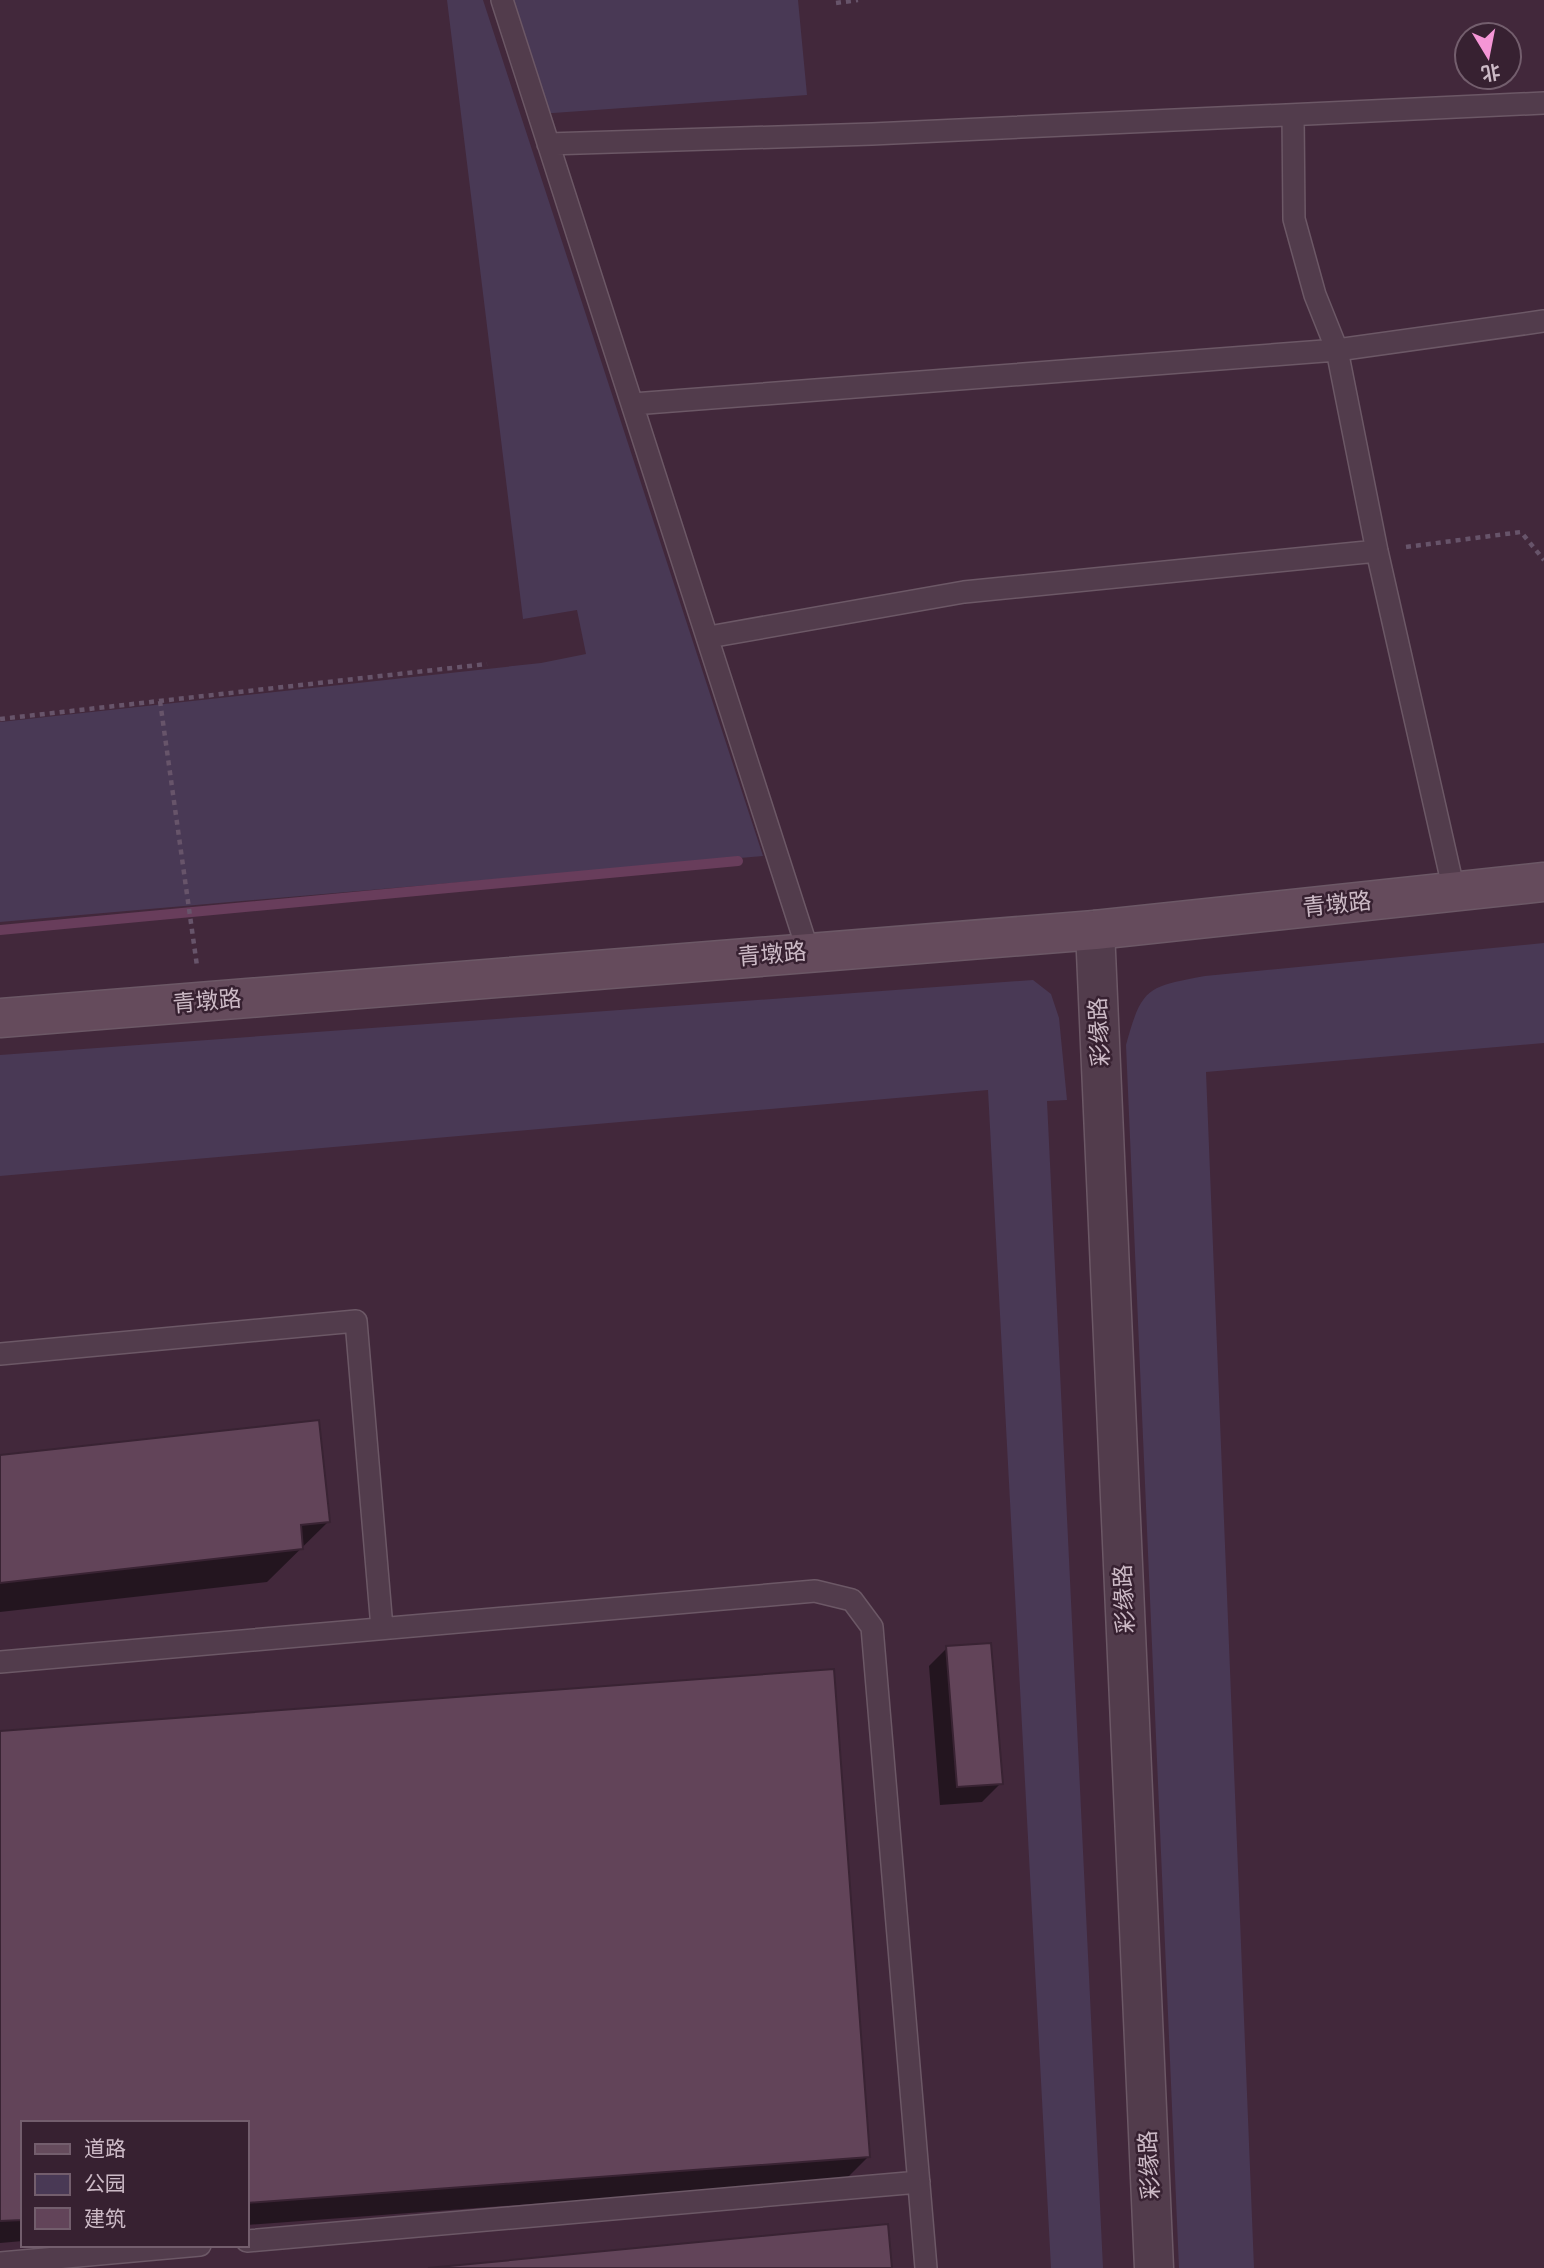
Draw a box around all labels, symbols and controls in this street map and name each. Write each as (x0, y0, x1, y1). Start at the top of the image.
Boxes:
north arrow (1453, 21, 1523, 91)
text: 北 (1480, 60, 1502, 84)
street label: 青墩路 (1301, 887, 1373, 921)
street label: 青墩路 (736, 938, 808, 970)
street label: 青墩路 (171, 985, 243, 1017)
street label: 彩缘路 (1084, 997, 1114, 1067)
street label: 彩缘路 (1109, 1564, 1139, 1634)
legend (21, 2121, 248, 2247)
street label: 彩缘路 (1134, 2130, 1164, 2200)
text: 道路 (84, 2137, 126, 2160)
text: 公园 (84, 2172, 126, 2195)
text: 建筑 (84, 2207, 126, 2230)

